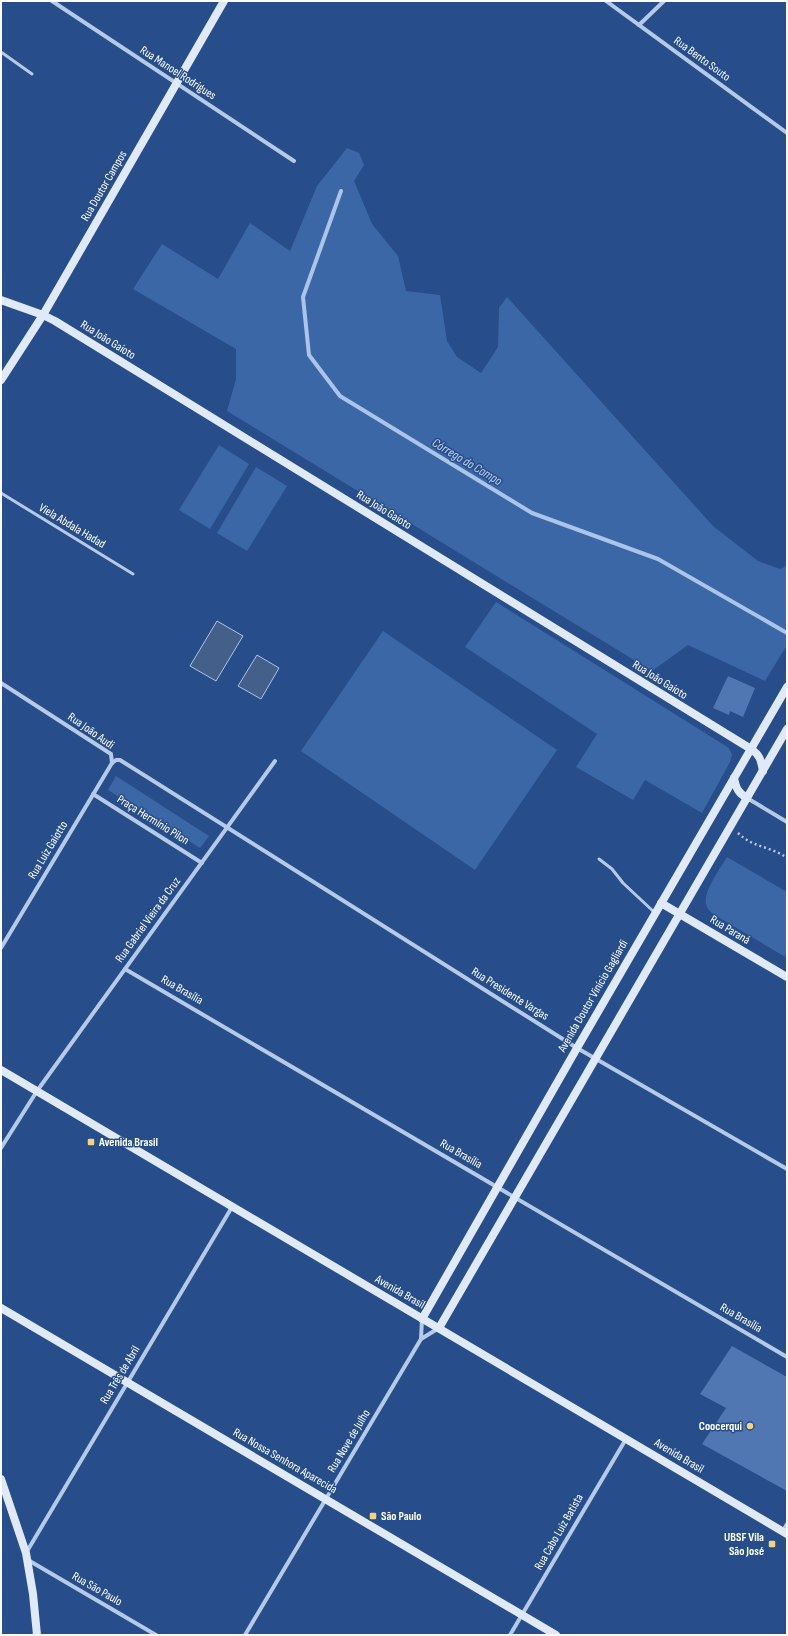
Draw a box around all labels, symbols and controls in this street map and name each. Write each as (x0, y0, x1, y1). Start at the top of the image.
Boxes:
street label: Rua Bento Souto (671, 33, 733, 85)
street label: Rua Manoel Rodrigues (137, 43, 219, 103)
street label: Rua Doutor Campos (78, 148, 130, 224)
street label: Rua João Gaioto (78, 317, 138, 363)
water label: Córrego do Campo (429, 435, 506, 490)
street label: Rua João Gaioto (354, 487, 414, 533)
street label: Viela Abdala Hadad (36, 500, 108, 552)
street label: Rua João Gaioto (630, 657, 690, 703)
street label: Rua João Audi (65, 710, 117, 752)
street label: Praça Hermínio Pilon (114, 792, 192, 848)
street label: Rua Luiz Gaiotto (25, 818, 71, 882)
street label: Rua Gabriel Vieira da Cruz (112, 874, 184, 966)
street label: Rua Paraná (707, 912, 753, 948)
street label: Avenida Doutor Vinício Gagliardi (554, 937, 631, 1056)
street label: Rua Presidente Vargas (469, 964, 551, 1024)
street label: Rua Brasília (158, 972, 206, 1008)
place label: Avenida Brasil (98, 1135, 158, 1150)
street label: Rua Brasília (437, 1136, 485, 1172)
marker: Avenida Brasil (86, 1137, 96, 1147)
street label: Avenida Brasil (371, 1271, 428, 1312)
street label: Rua Brasília (717, 1300, 765, 1336)
street label: Rua Três de Abril (97, 1343, 143, 1407)
street label: Rua Nove de Julho (324, 1407, 374, 1475)
place label: Coocerqui (699, 1419, 742, 1434)
marker: Coocerqui (745, 1421, 755, 1431)
street label: Rua Nossa Senhora Aparecida (230, 1425, 340, 1497)
street label: Avenida Brasil (651, 1435, 707, 1477)
street label: Rua Cabo Luiz Batista (531, 1491, 587, 1573)
place label: São Paulo (381, 1509, 422, 1524)
marker: São Paulo (368, 1511, 378, 1521)
place label: UBSF Vila São José (724, 1530, 764, 1559)
marker: UBSF Vila São José (767, 1539, 777, 1549)
street label: Rua São Paulo (69, 1569, 125, 1609)

